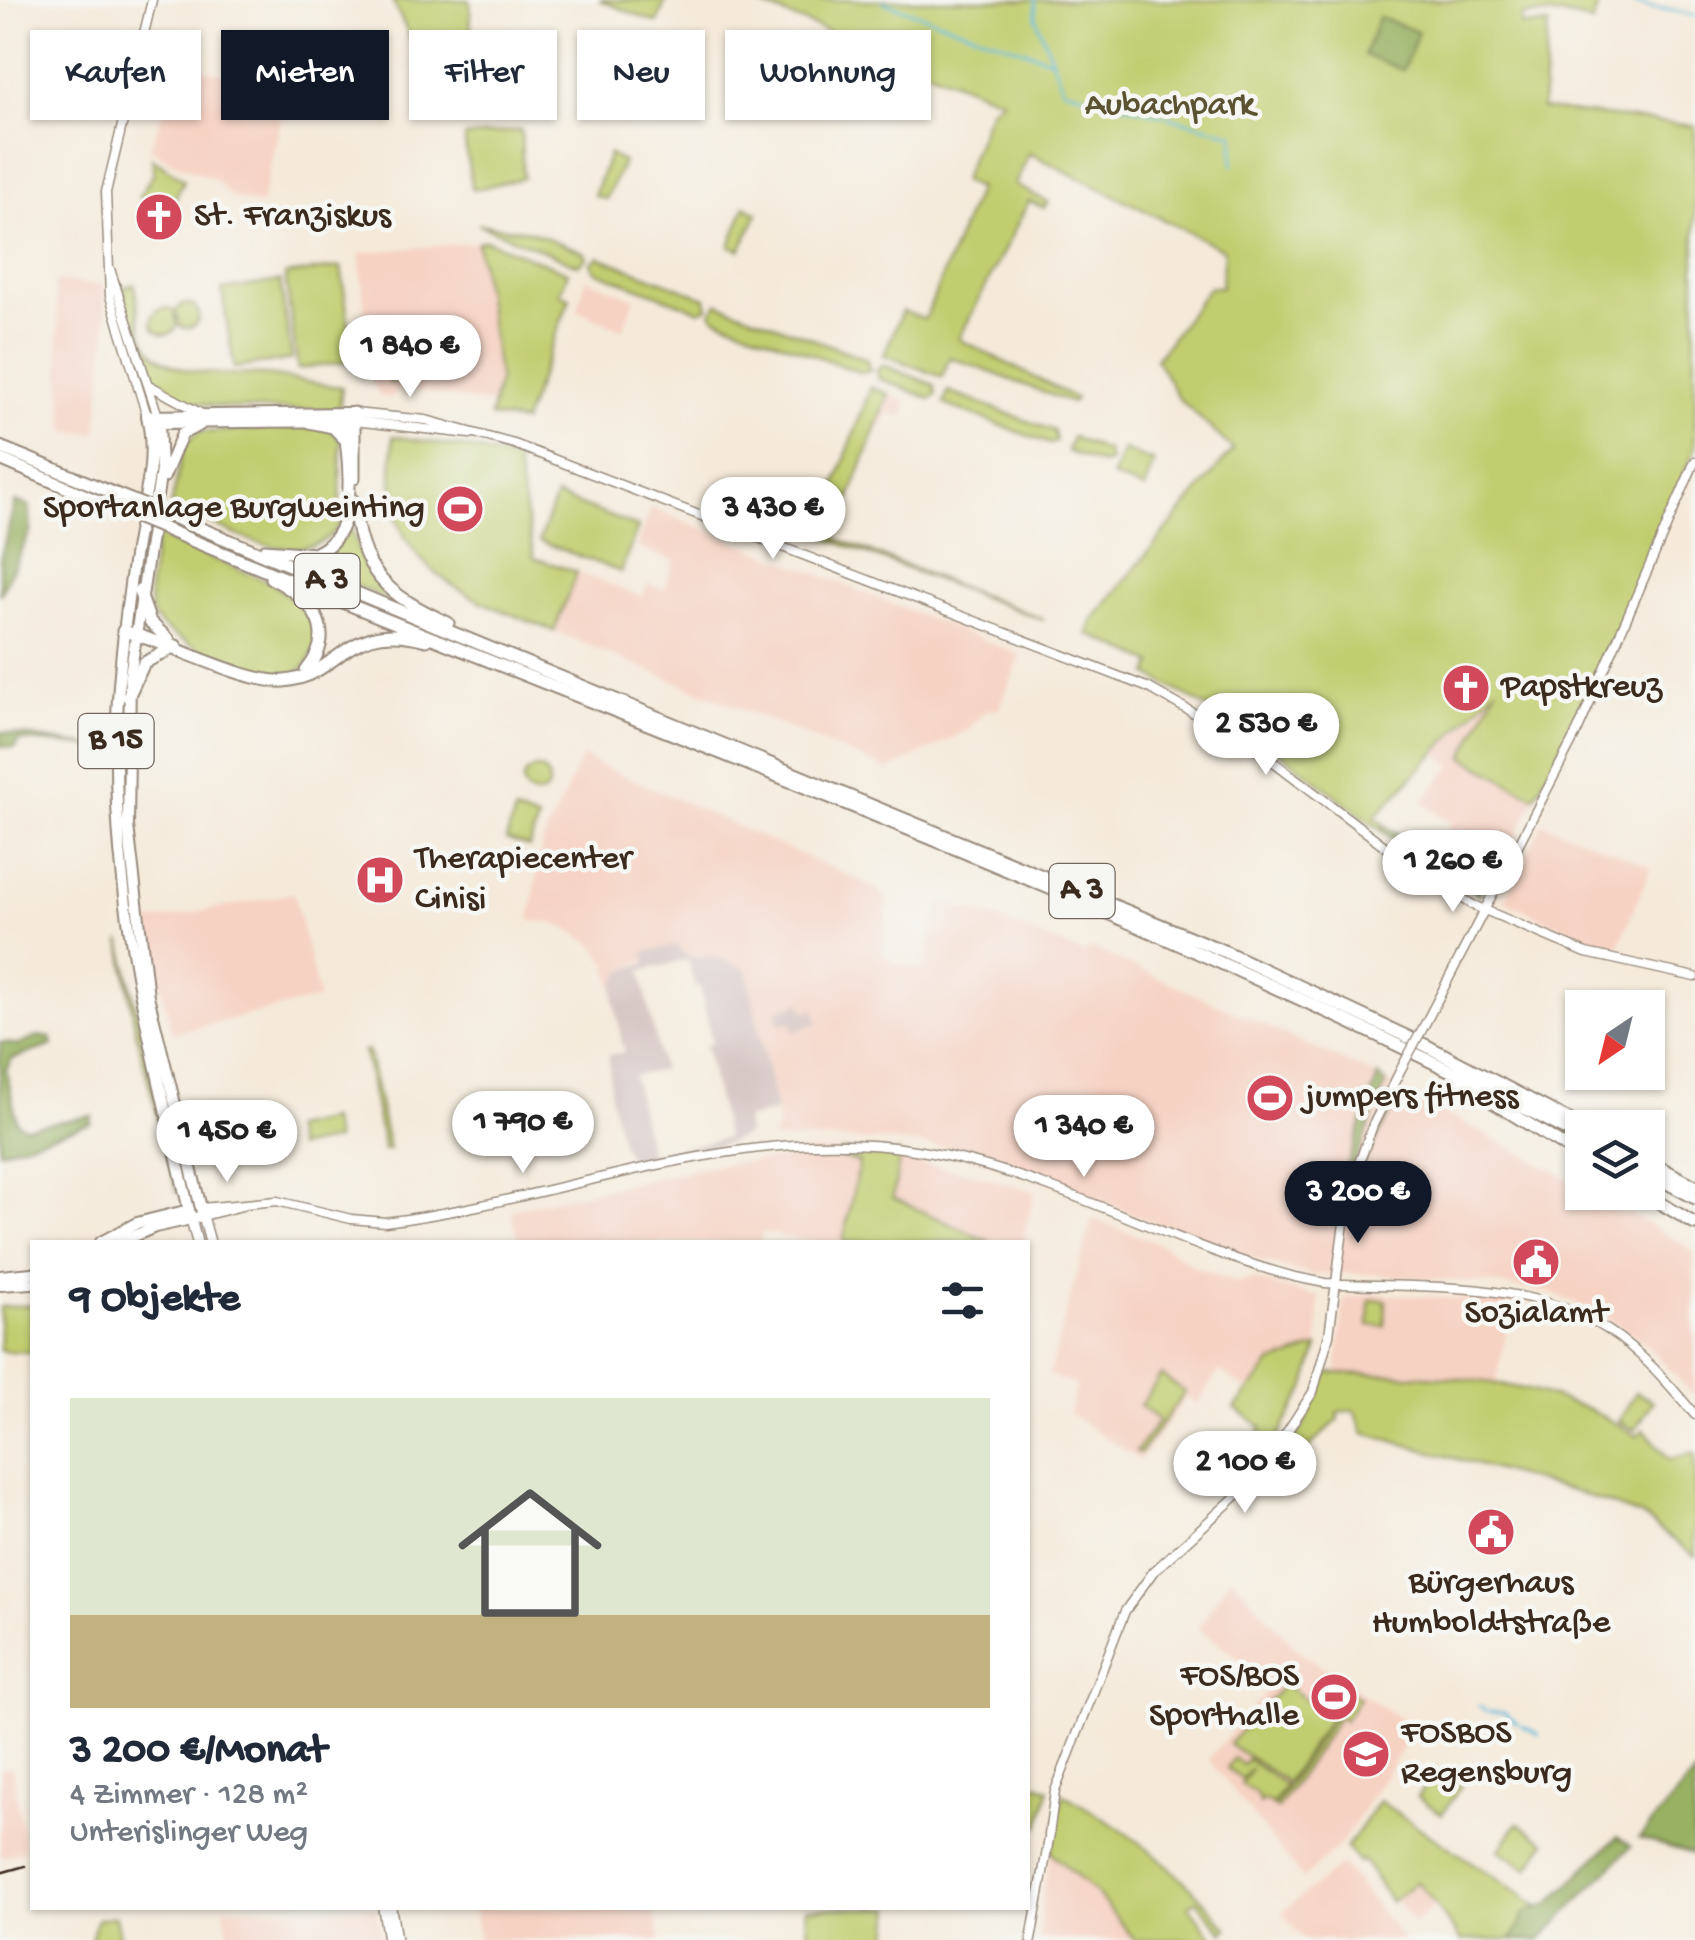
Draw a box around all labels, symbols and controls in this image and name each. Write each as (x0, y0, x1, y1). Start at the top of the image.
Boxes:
chip: Kaufen (30, 30, 201, 120)
chip: Mieten (221, 30, 389, 120)
chip: Filter (409, 30, 557, 120)
chip: Neu (577, 30, 705, 120)
chip: Wohnung (725, 30, 931, 120)
park label: Aubachpark (1085, 86, 1259, 127)
church icon: St. Franziskus (133, 191, 185, 243)
place label: St. Franziskus (194, 197, 392, 238)
pin: 1 840 € (318, 315, 502, 400)
text: 1 840 € (361, 328, 459, 366)
pin: 3 430 € (681, 477, 865, 562)
sports icon: Sportanlage Burgweinting (434, 483, 486, 535)
place label: Sportanlage Burgweinting (43, 489, 425, 530)
text: 3 430 € (723, 490, 823, 528)
road number: A 3 (294, 554, 360, 608)
church icon: Papstkreuz (1440, 662, 1492, 714)
place label: Papstkreuz (1500, 668, 1664, 709)
pin: 2 530 € (1174, 693, 1358, 778)
text: 2 530 € (1215, 706, 1317, 744)
road number: B 15 (78, 714, 154, 768)
pin: 1 260 € (1361, 830, 1545, 915)
place label: Therapiecenter Cinisi (413, 840, 634, 921)
text: 1 260 € (1404, 843, 1502, 881)
hospital icon: Therapiecenter Cinisi (354, 854, 406, 906)
road number: A 3 (1050, 864, 1114, 918)
north arrow (1565, 990, 1665, 1090)
map controls (1565, 990, 1665, 1210)
sports icon: jumpers fitness (1244, 1072, 1296, 1124)
place label: jumpers fitness (1300, 1078, 1519, 1119)
pin: 1 790 € (431, 1091, 615, 1176)
pin: 1 340 € (992, 1095, 1176, 1180)
pin: 1 450 € (135, 1100, 319, 1185)
text: 1 790 € (474, 1104, 572, 1142)
text: 1 340 € (1035, 1108, 1133, 1146)
button: layers (1565, 1110, 1665, 1210)
text: 1 450 € (178, 1113, 276, 1151)
pin: 3 200 € (1266, 1161, 1450, 1246)
text: 3 200 € (1307, 1174, 1409, 1212)
public building icon: Sozialamt (1510, 1236, 1562, 1288)
icon: filters (935, 1273, 990, 1328)
text: 9 Objekte (70, 1276, 240, 1325)
place label: Sozialamt (1464, 1294, 1610, 1335)
pin: 2 100 € (1153, 1431, 1337, 1516)
text: 2 100 € (1195, 1444, 1295, 1482)
icon: home (440, 1463, 620, 1643)
public building icon: Bürgerhaus Humboldtstraße (1465, 1506, 1517, 1558)
place label: Bürgerhaus Humboldtstraße (1372, 1564, 1611, 1645)
place label: FOS/BOS Sporthalle (1149, 1657, 1300, 1738)
sports icon: FOS/BOS Sporthalle (1308, 1671, 1360, 1723)
place label: FOSBOS Regensburg (1400, 1714, 1572, 1795)
text: 3 200 €/Monat (70, 1728, 326, 1777)
school or university icon: FOSBOS Regensburg (1340, 1728, 1392, 1780)
text: 4 Zimmer · 128 m² (70, 1777, 308, 1815)
text: Unterislinger Weg (70, 1815, 308, 1853)

